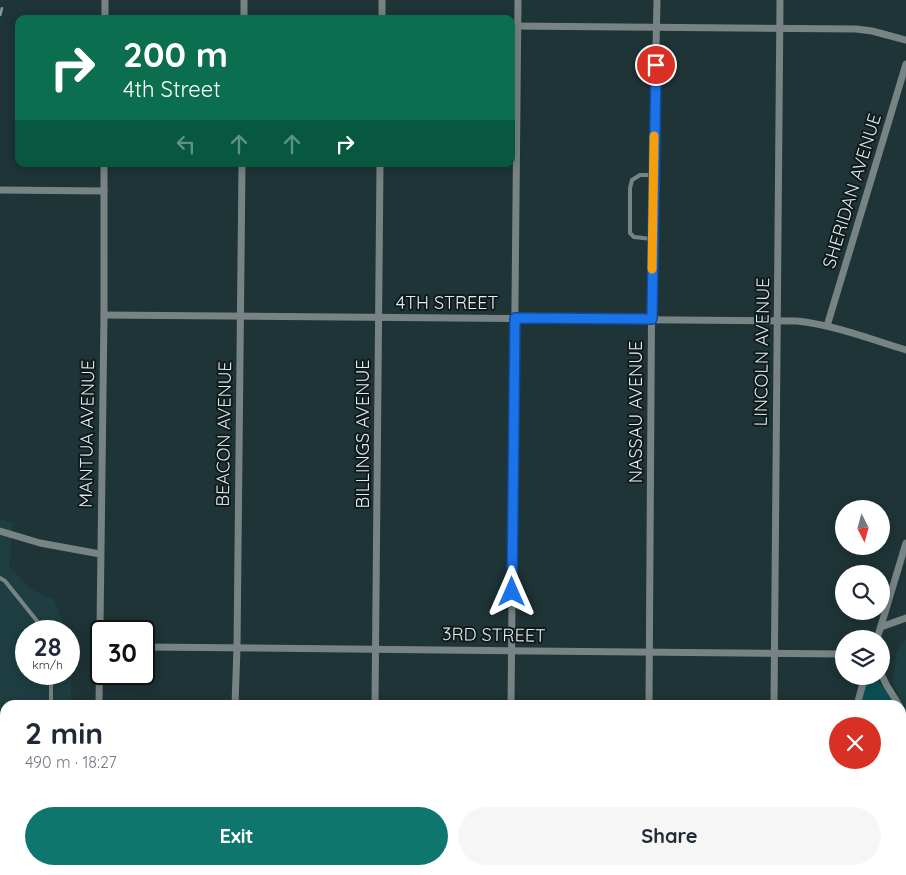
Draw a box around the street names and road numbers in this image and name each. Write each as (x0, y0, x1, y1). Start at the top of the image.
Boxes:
street label: SHERIDAN AVENUE (817, 111, 886, 271)
street label: LINCOLN AVENUE (749, 277, 774, 427)
street label: 4TH STREET (396, 291, 498, 314)
street label: NASSAU AVENUE (624, 341, 647, 483)
street label: MANTUA AVENUE (74, 360, 99, 508)
street label: BILLINGS AVENUE (351, 360, 374, 508)
street label: BEACON AVENUE (211, 361, 236, 507)
street label: 3RD STREET (442, 622, 546, 647)

